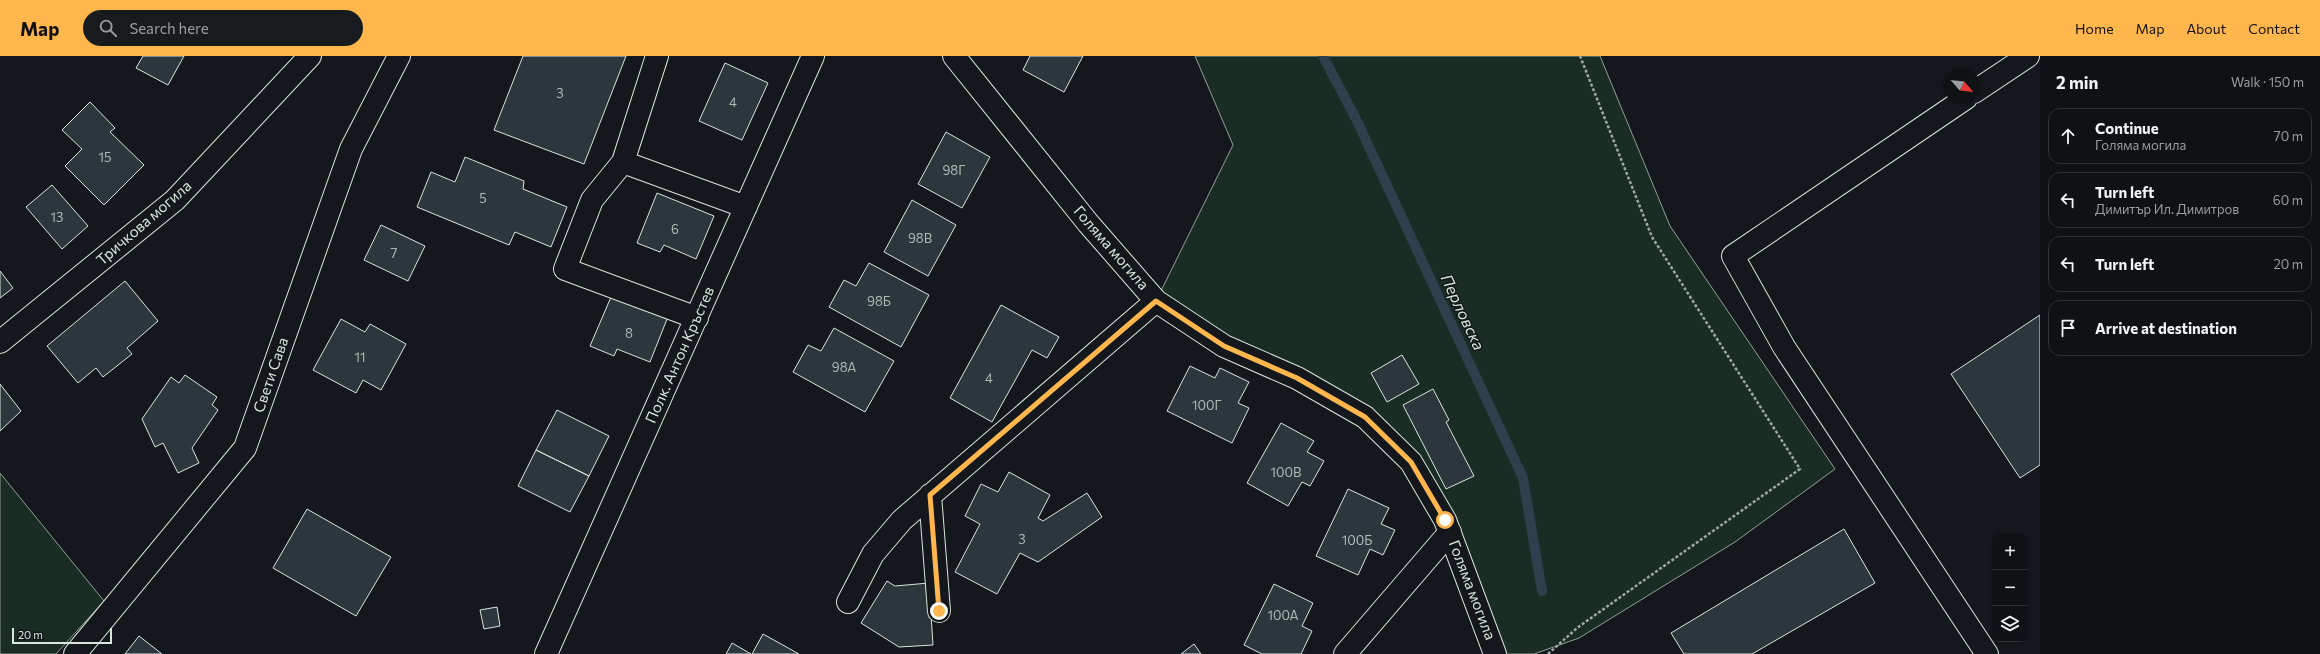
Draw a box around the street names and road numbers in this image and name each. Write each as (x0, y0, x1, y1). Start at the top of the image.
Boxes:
street label: Тричкова могила (92, 176, 195, 268)
street label: Голяма могила (1070, 202, 1153, 293)
street label: Полк. Антон Кръстев (641, 283, 717, 426)
street label: Свети Сава (249, 335, 291, 415)
street label: Голяма могила (1446, 537, 1500, 642)

